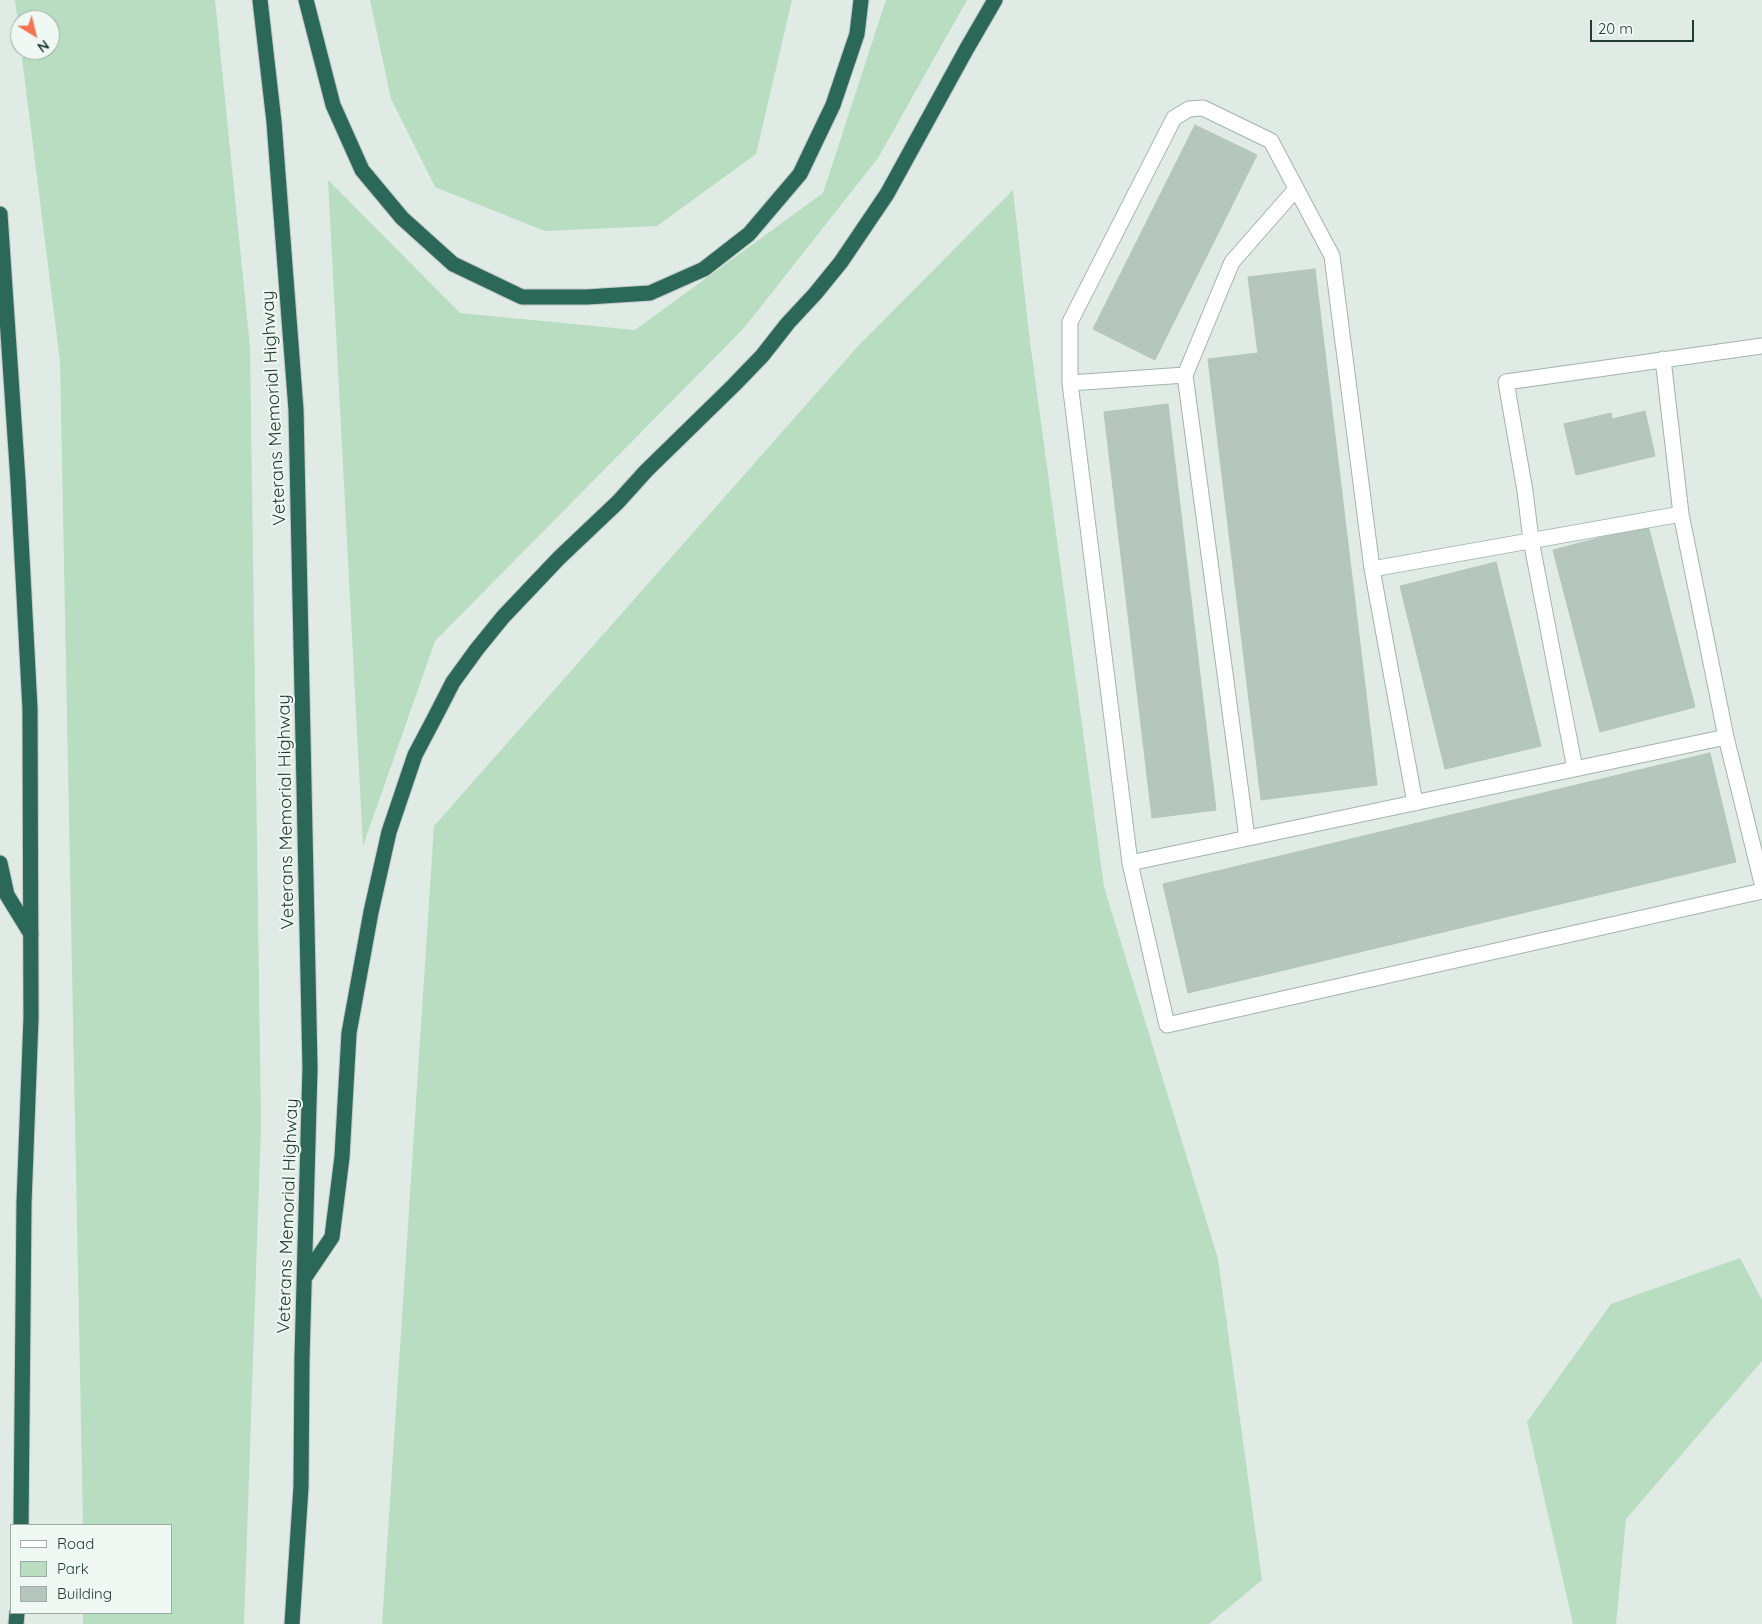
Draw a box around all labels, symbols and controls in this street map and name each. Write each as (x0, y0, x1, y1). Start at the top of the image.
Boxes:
north arrow (10, 10, 60, 60)
scale bar (1592, 10, 1696, 42)
text: 20 m (1598, 19, 1633, 38)
text: N (34, 36, 53, 57)
street label: Veterans Memorial Highway (257, 290, 291, 526)
street label: Veterans Memorial Highway (273, 694, 299, 930)
street label: Veterans Memorial Highway (273, 1098, 303, 1334)
legend (10, 1524, 172, 1614)
text: Road (57, 1534, 94, 1553)
text: Park (57, 1559, 89, 1578)
text: Building (57, 1584, 112, 1603)

